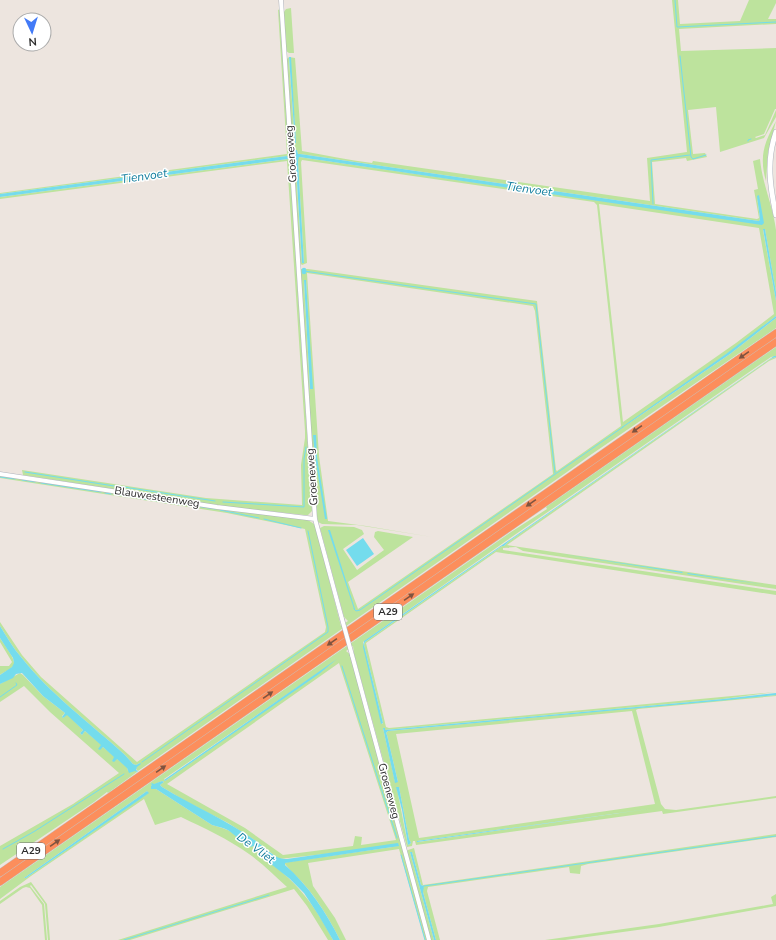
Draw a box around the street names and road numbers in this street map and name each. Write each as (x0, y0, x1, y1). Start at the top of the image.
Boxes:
street label: Groeneweg (282, 125, 300, 183)
street label: Groeneweg (303, 448, 321, 506)
street label: Blauwesteenweg (113, 483, 201, 511)
road number: A29 (374, 604, 402, 620)
street label: Groeneweg (374, 761, 404, 821)
road number: A29 (17, 843, 45, 859)

